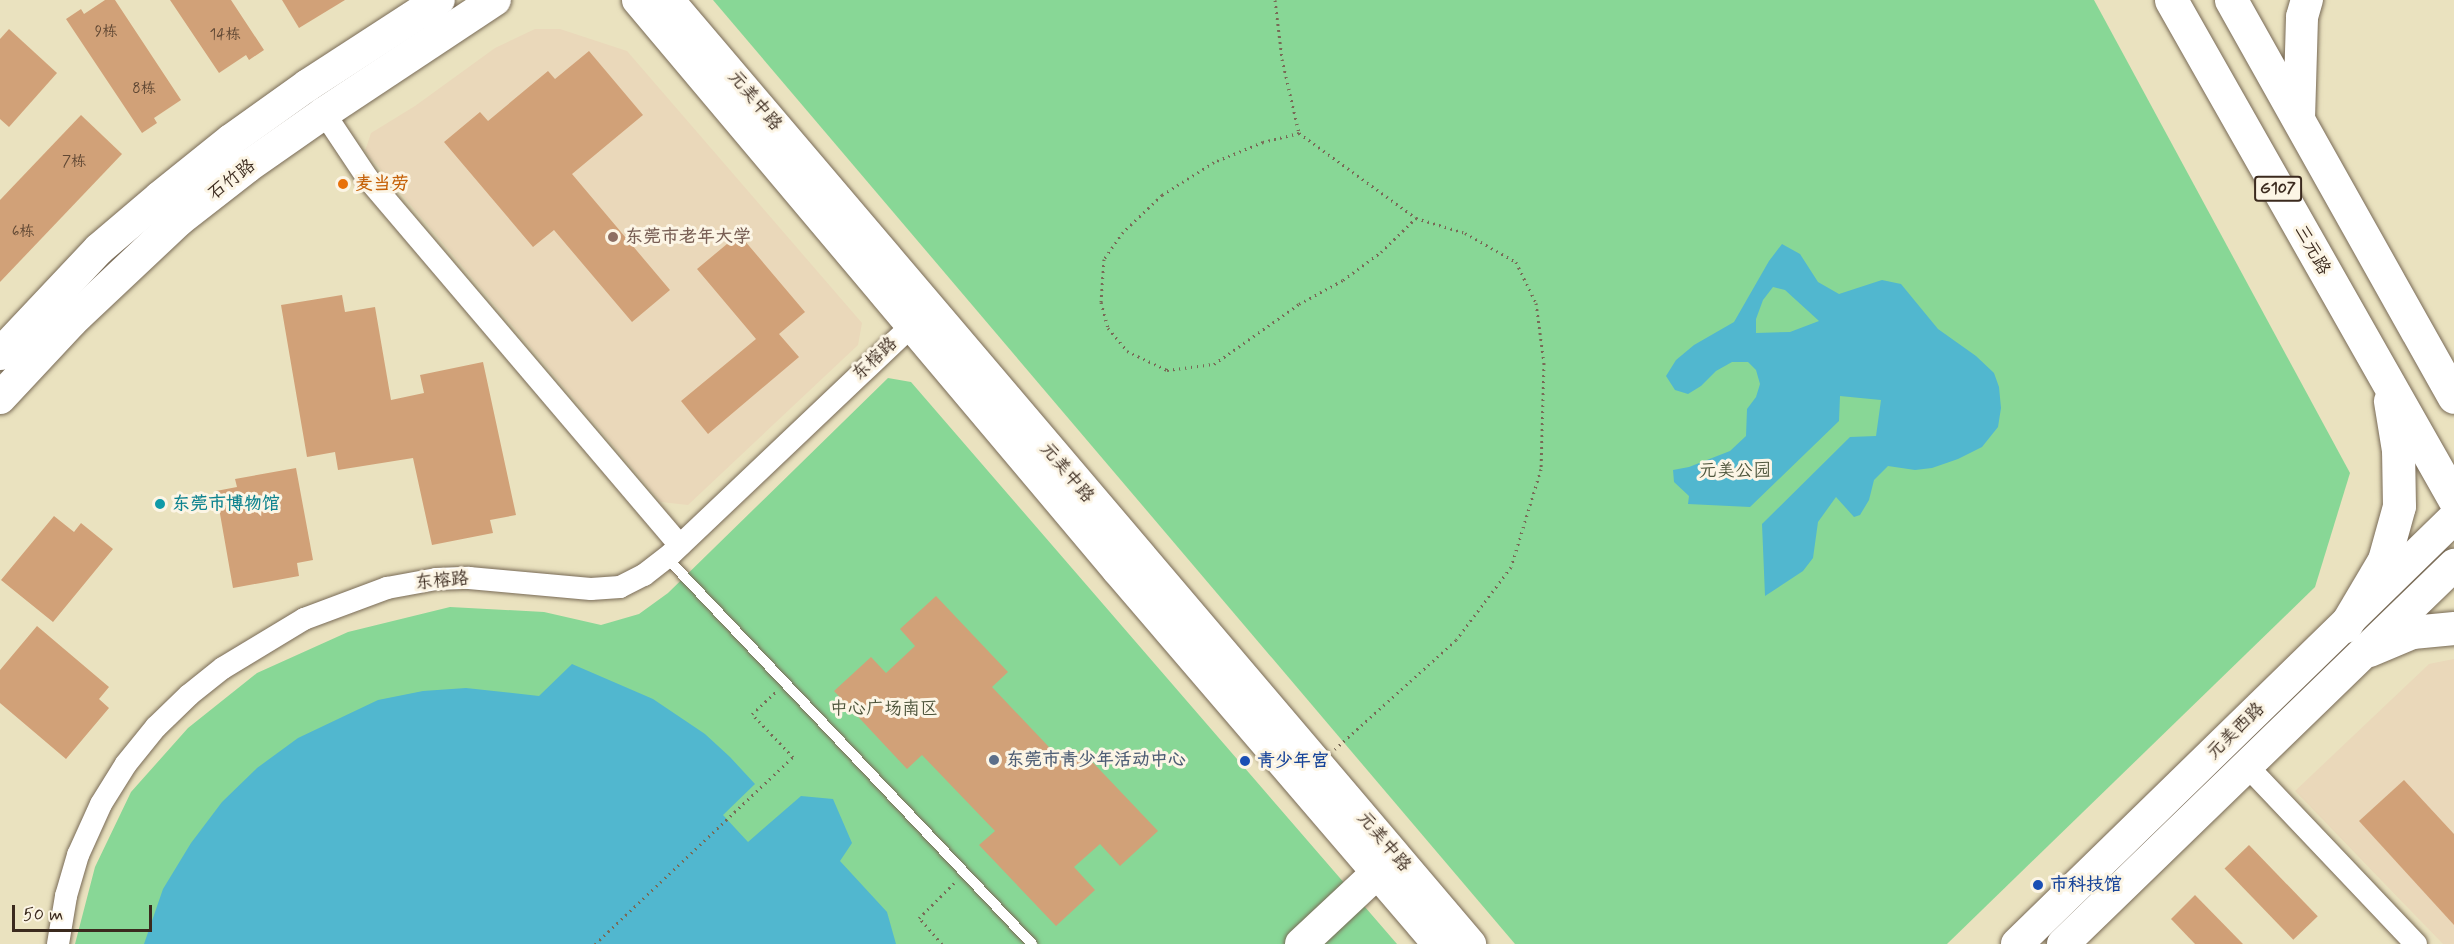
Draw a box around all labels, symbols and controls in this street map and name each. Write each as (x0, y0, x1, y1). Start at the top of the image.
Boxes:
house number: 9栋 (95, 24, 117, 42)
house number: 14栋 (210, 27, 240, 45)
street label: 元美中路 (724, 66, 786, 136)
house number: 8栋 (132, 81, 156, 99)
house number: 7栋 (62, 154, 86, 172)
street label: 石竹路 (204, 155, 260, 205)
place label: 麦当劳 (355, 173, 409, 195)
road number: G107 (2254, 176, 2302, 202)
marker: 麦当劳 (336, 177, 350, 191)
street label: 三元路 (2289, 221, 2335, 279)
house number: 6栋 (12, 224, 34, 242)
place label: 东莞市老年大学 (625, 226, 751, 248)
marker: 东莞市老年大学 (606, 230, 620, 244)
street label: 东榕路 (848, 333, 902, 385)
street label: 元美中路 (1036, 438, 1098, 508)
park label: 元美公园 (1699, 460, 1771, 482)
place label: 东莞市博物馆 (172, 493, 280, 515)
marker: 东莞市博物馆 (153, 497, 167, 511)
street label: 东榕路 (414, 568, 470, 594)
park label: 中心广场南区 (830, 698, 938, 720)
street label: 元美西路 (2203, 698, 2269, 764)
place label: 东莞市青少年活动中心 (1006, 749, 1186, 771)
place label: 青少年宫 (1257, 750, 1329, 772)
marker: 东莞市青少年活动中心 (987, 753, 1001, 767)
marker: 青少年宫 (1238, 754, 1252, 768)
street label: 元美中路 (1353, 807, 1415, 877)
place label: 市科技馆 (2050, 874, 2122, 896)
marker: 市科技馆 (2031, 878, 2045, 892)
scale bar (15, 893, 154, 931)
text: 50 m (23, 903, 63, 927)

